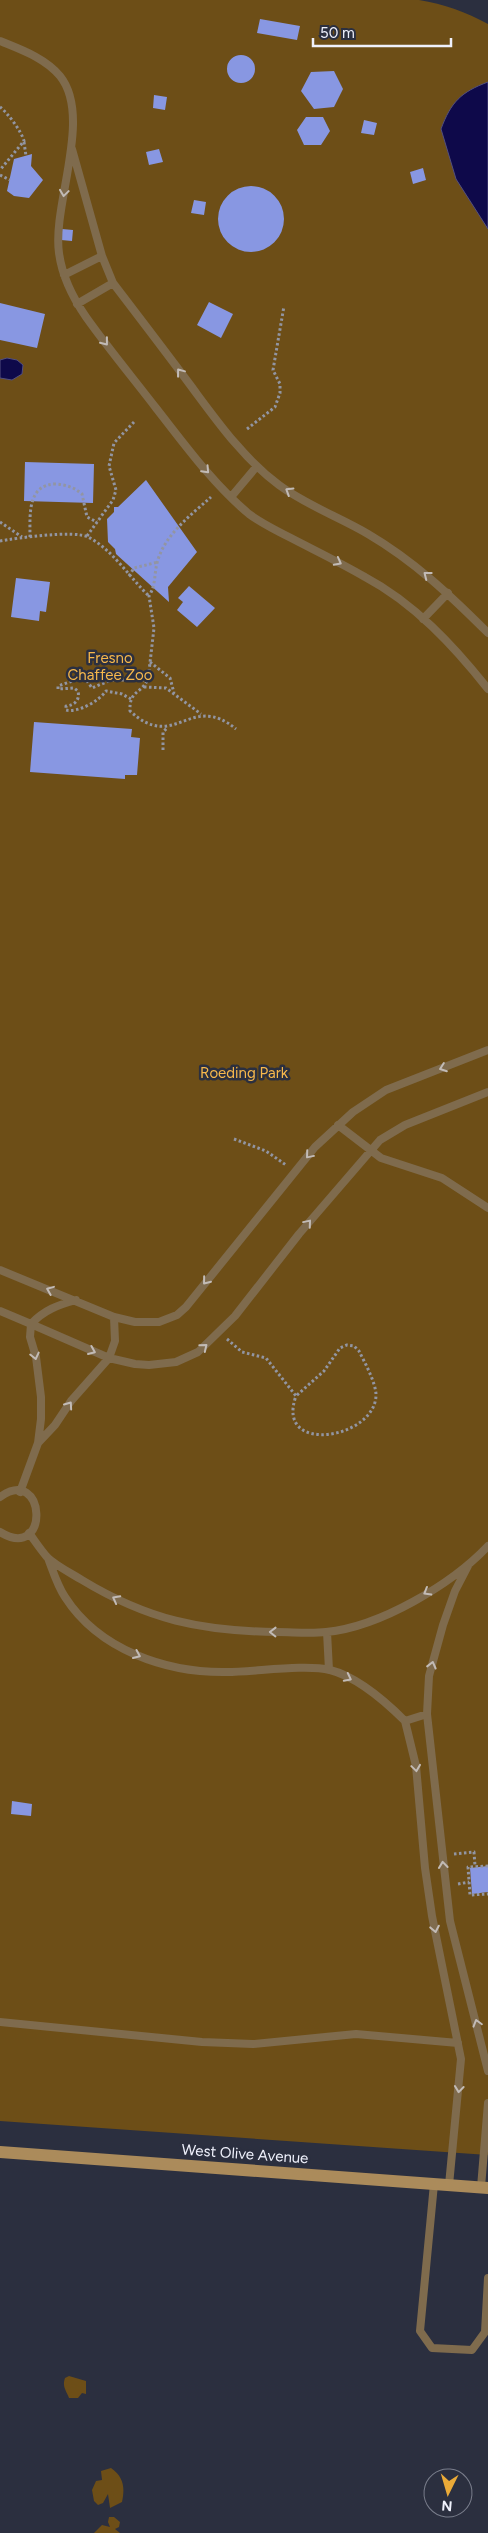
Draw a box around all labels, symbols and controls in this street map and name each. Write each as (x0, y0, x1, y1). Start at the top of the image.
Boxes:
scale bar (313, 15, 450, 47)
text: 50 m (320, 24, 355, 42)
one-way arrow (60, 189, 70, 198)
one-way arrow (100, 336, 108, 345)
one-way arrow (177, 368, 186, 378)
one-way arrow (200, 465, 209, 474)
one-way arrow (285, 488, 294, 497)
one-way arrow (332, 556, 341, 566)
one-way arrow (424, 571, 433, 580)
park label: Fresno Chaffee Zoo (68, 649, 153, 684)
one-way arrow (439, 1062, 448, 1072)
park label: Roeding Park (200, 1064, 289, 1082)
one-way arrow (306, 1149, 314, 1158)
one-way arrow (303, 1220, 311, 1229)
one-way arrow (204, 1275, 212, 1284)
one-way arrow (46, 1285, 55, 1296)
one-way arrow (87, 1344, 96, 1355)
one-way arrow (198, 1345, 207, 1353)
one-way arrow (29, 1351, 40, 1360)
one-way arrow (63, 1402, 71, 1411)
one-way arrow (424, 1586, 433, 1596)
one-way arrow (112, 1595, 121, 1605)
one-way arrow (269, 1627, 277, 1637)
one-way arrow (132, 1649, 141, 1660)
one-way arrow (426, 1661, 437, 1670)
one-way arrow (342, 1672, 351, 1682)
one-way arrow (410, 1764, 420, 1773)
one-way arrow (438, 1861, 449, 1869)
one-way arrow (429, 1925, 439, 1934)
one-way arrow (472, 2020, 482, 2028)
one-way arrow (454, 2086, 465, 2094)
street label: West Olive Avenue (181, 2141, 309, 2167)
north arrow (423, 2468, 473, 2518)
text: N (441, 2497, 453, 2514)

